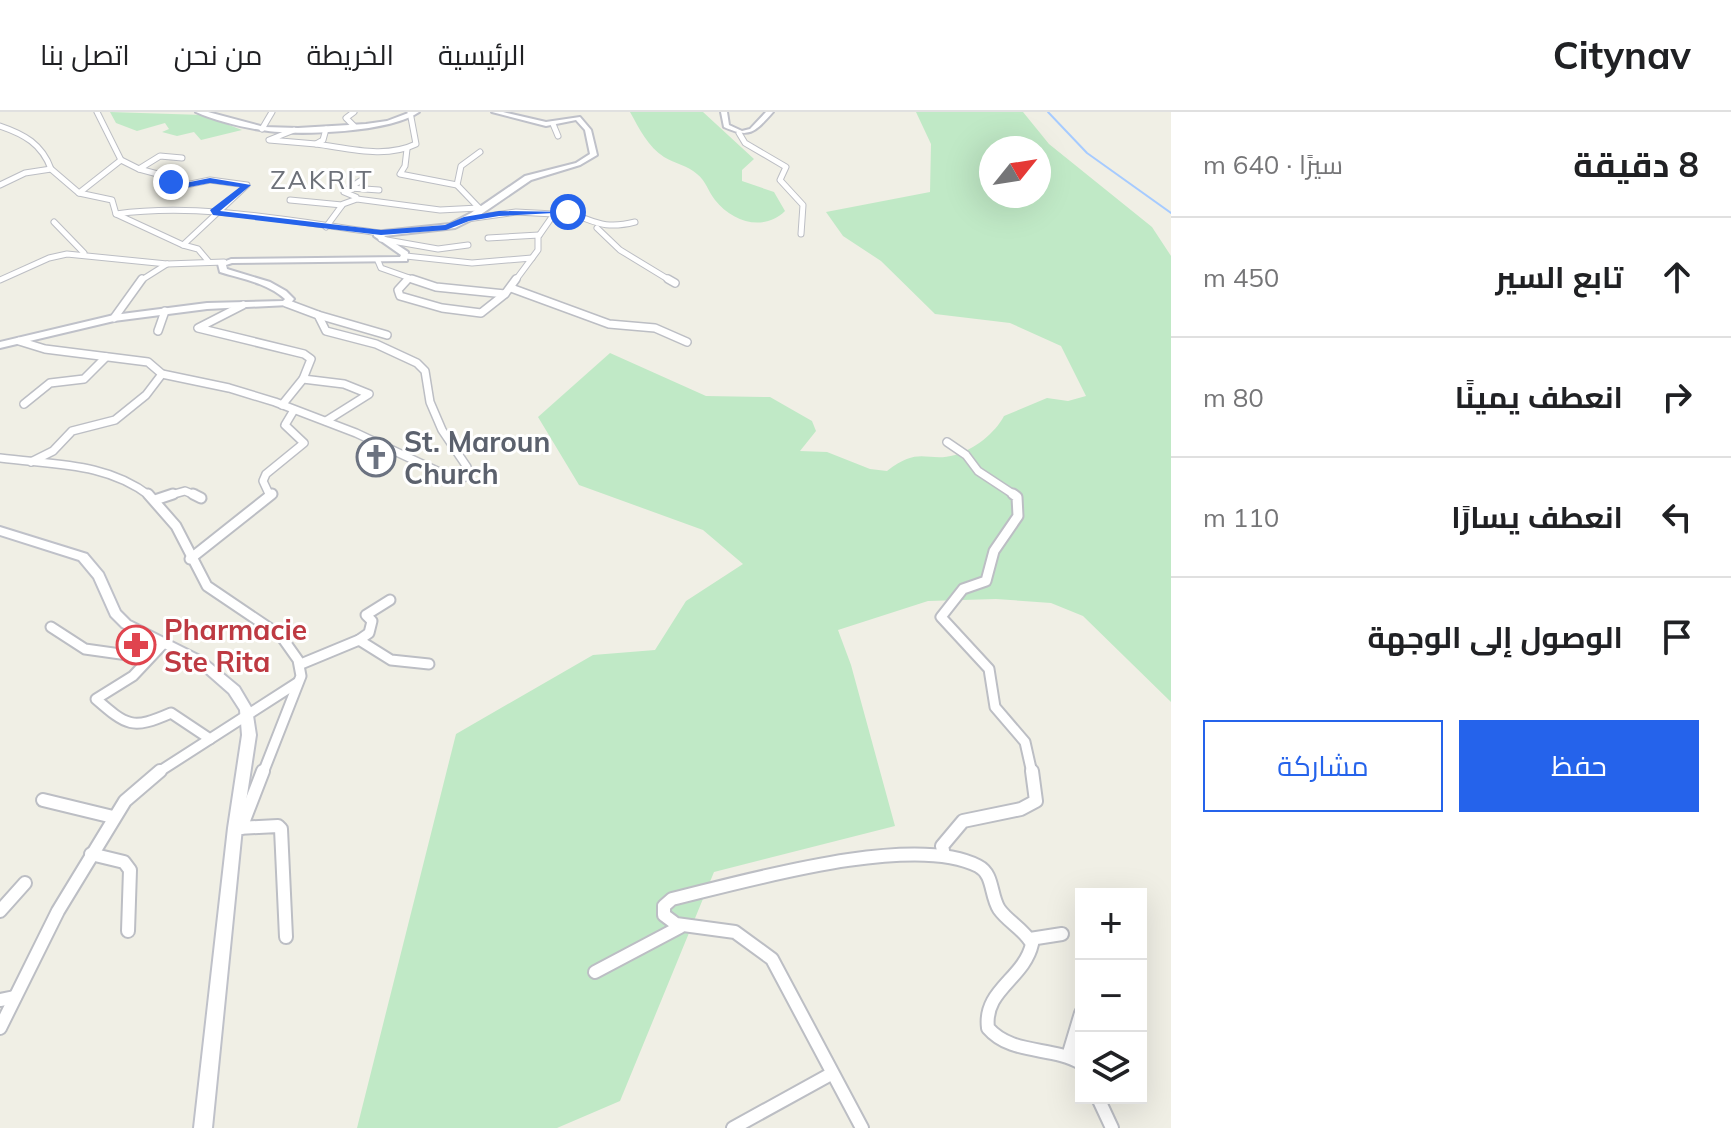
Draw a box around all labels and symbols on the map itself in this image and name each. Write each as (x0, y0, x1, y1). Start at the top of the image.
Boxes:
north arrow (979, 136, 1051, 208)
district label: ZAKRIT (270, 163, 374, 196)
route end (153, 164, 189, 200)
route start (550, 194, 586, 230)
place label: St. Maroun Church (404, 424, 550, 491)
church icon: St. Maroun Church (355, 436, 397, 478)
place label: Pharmacie Ste Rita (164, 612, 307, 679)
pharmacy icon: Pharmacie Ste Rita (115, 624, 157, 666)

